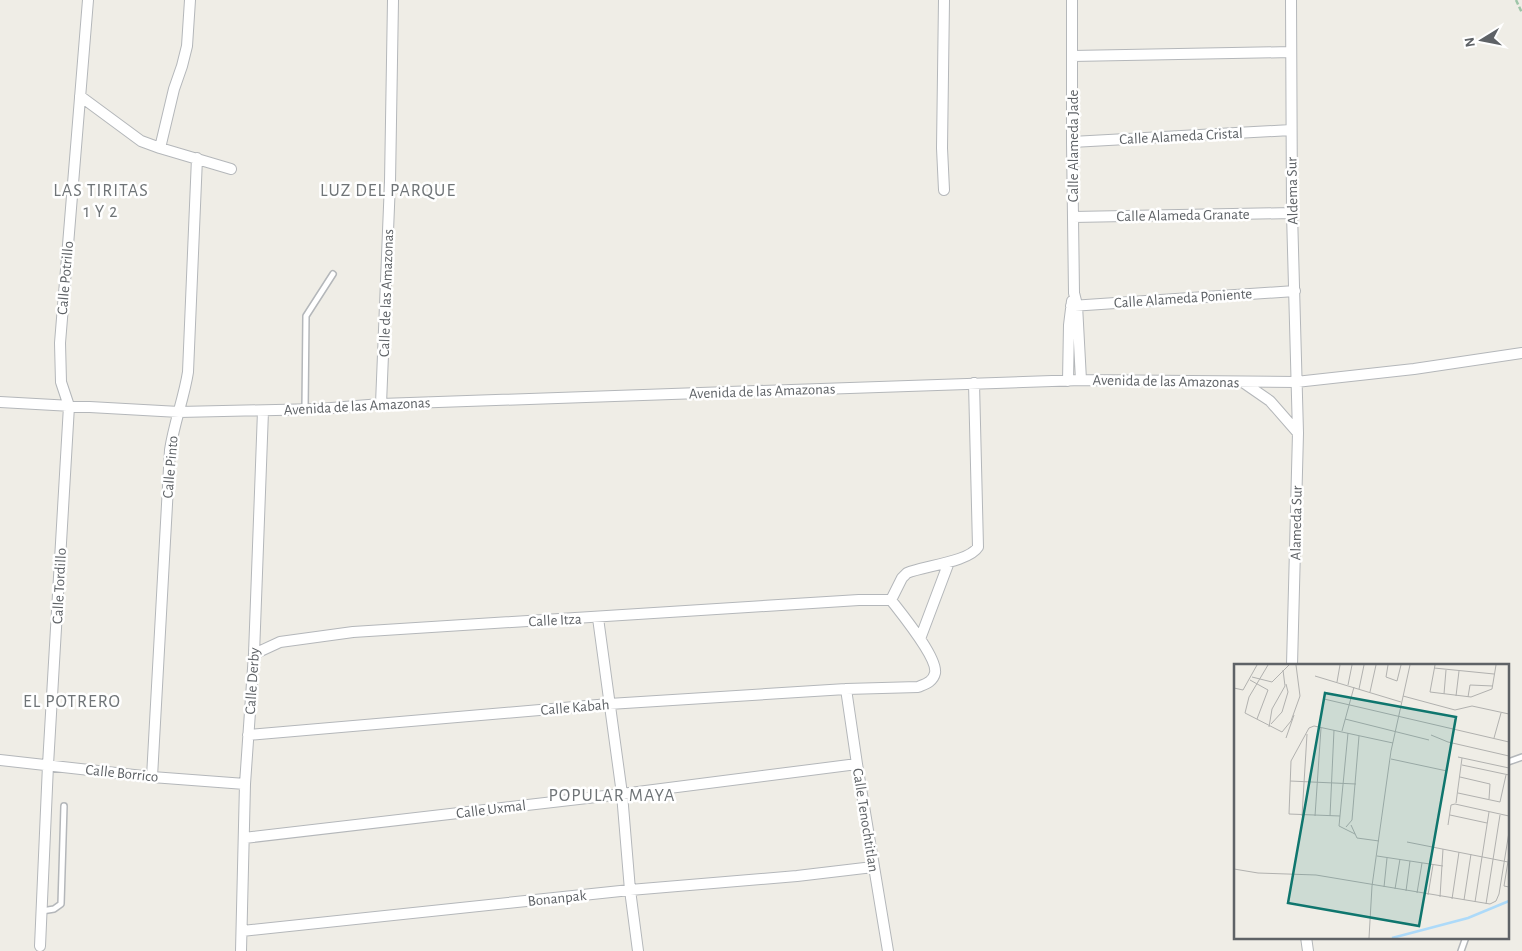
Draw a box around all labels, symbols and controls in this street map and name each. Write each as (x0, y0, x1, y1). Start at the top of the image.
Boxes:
north arrow (1457, 15, 1507, 65)
text: N (1462, 36, 1478, 48)
street label: Calle Alameda Jade (1066, 90, 1081, 202)
street label: Calle Alameda Cristal (1119, 126, 1243, 147)
street label: Aldema Sur (1284, 157, 1301, 225)
district label: LAS TIRITAS 1 Y 2 (53, 182, 149, 221)
district label: LUZ DEL PARQUE (320, 182, 456, 200)
street label: Calle Alameda Granate (1116, 207, 1250, 224)
street label: Calle de las Amazonas (377, 229, 396, 357)
street label: Calle Potrillo (55, 240, 76, 316)
street label: Calle Alameda Poniente (1113, 286, 1253, 311)
street label: Avenida de las Amazonas (1093, 373, 1239, 390)
street label: Avenida de las Amazonas (688, 381, 836, 402)
street label: Avenida de las Amazonas (283, 395, 431, 418)
street label: Calle Pinto (160, 435, 181, 499)
street label: Alameda Sur (1288, 485, 1305, 560)
street label: Calle Tordillo (50, 548, 69, 624)
street label: Calle Itza (528, 612, 582, 629)
street label: Calle Derby (243, 647, 262, 715)
inset map (1234, 664, 1510, 938)
district label: EL POTRERO (23, 693, 121, 711)
street label: Calle Kabah (540, 697, 610, 718)
street label: Calle Borrico (85, 762, 159, 785)
street label: Calle Tenochtitlan (850, 767, 881, 873)
district label: POPULAR MAYA (548, 787, 676, 805)
street label: Calle Uxmal (455, 798, 527, 821)
street label: Bonanpak (527, 888, 587, 909)

